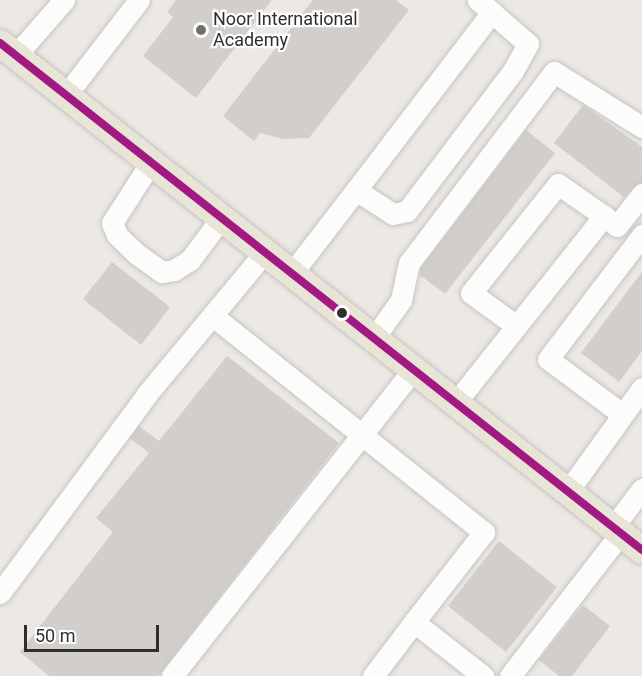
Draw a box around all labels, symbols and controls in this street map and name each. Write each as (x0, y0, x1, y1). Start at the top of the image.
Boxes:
place label: Noor International Academy (213, 9, 358, 52)
marker: Noor International Academy (194, 23, 208, 37)
unlabelled marker (336, 307, 348, 319)
scale bar (27, 613, 162, 651)
text: 50 m (35, 625, 75, 646)

